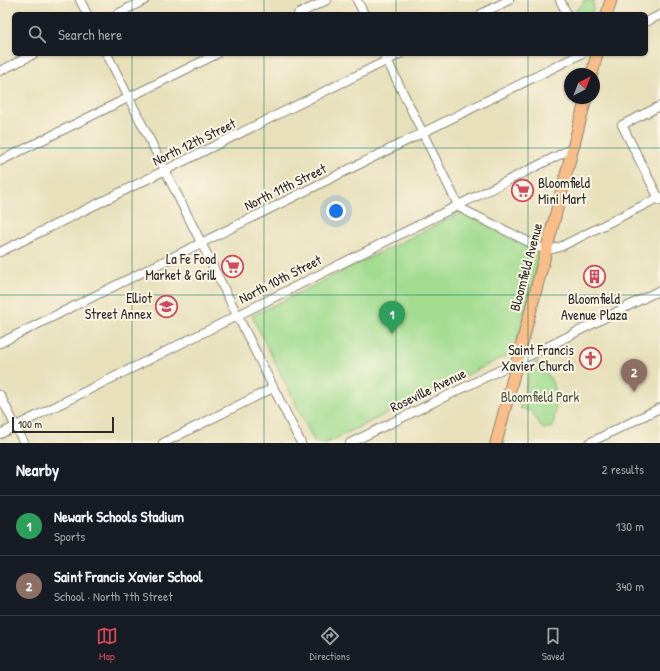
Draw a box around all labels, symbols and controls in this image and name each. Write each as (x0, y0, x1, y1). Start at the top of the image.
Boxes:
search box (12, 12, 648, 56)
icon: search (26, 23, 48, 45)
text: Search here (58, 24, 122, 45)
north arrow (564, 68, 600, 104)
street label: North 12th Street (149, 113, 239, 170)
street label: North 11th Street (241, 158, 329, 215)
place label: Bloomfield Mini Mart (538, 173, 591, 208)
supermarket icon: Bloomfield Mini Mart (509, 178, 535, 204)
your location (326, 201, 346, 221)
street label: Bloomfield Avenue (505, 220, 547, 313)
place label: La Fe Food Market & Grill (145, 249, 217, 284)
street label: North 10th Street (235, 250, 324, 308)
supermarket icon: La Fe Food Market & Grill (219, 254, 245, 280)
building icon: Bloomfield Avenue Plaza (581, 264, 607, 290)
place label: Elliot Street Annex (85, 288, 152, 323)
place label: Bloomfield Avenue Plaza (561, 289, 628, 324)
school or university icon: Elliot Street Annex (154, 293, 180, 319)
pin: 1 (379, 301, 405, 334)
place label: Saint Francis Xavier Church (501, 340, 574, 375)
church icon: Saint Francis Xavier Church (577, 345, 603, 371)
pin: 2 (621, 359, 647, 392)
street label: Roseville Avenue (387, 363, 469, 416)
park label: Bloomfield Park (501, 387, 580, 406)
scale bar (12, 415, 114, 434)
text: 100 m (18, 417, 42, 431)
text: Nearby (16, 458, 59, 481)
text: 2 results (602, 460, 644, 478)
text: Newark Schools Stadium (54, 506, 184, 527)
text: 1 (27, 517, 31, 535)
text: 130 m (616, 517, 644, 535)
text: Sports (54, 527, 85, 545)
text: Saint Francis Xavier School (54, 566, 203, 587)
text: 2 (26, 577, 32, 595)
text: 340 m (616, 577, 644, 595)
text: School · North 7th Street (54, 587, 173, 605)
tab: Map (96, 625, 118, 663)
tab: Directions (310, 625, 350, 663)
tab: Saved (542, 625, 564, 663)

